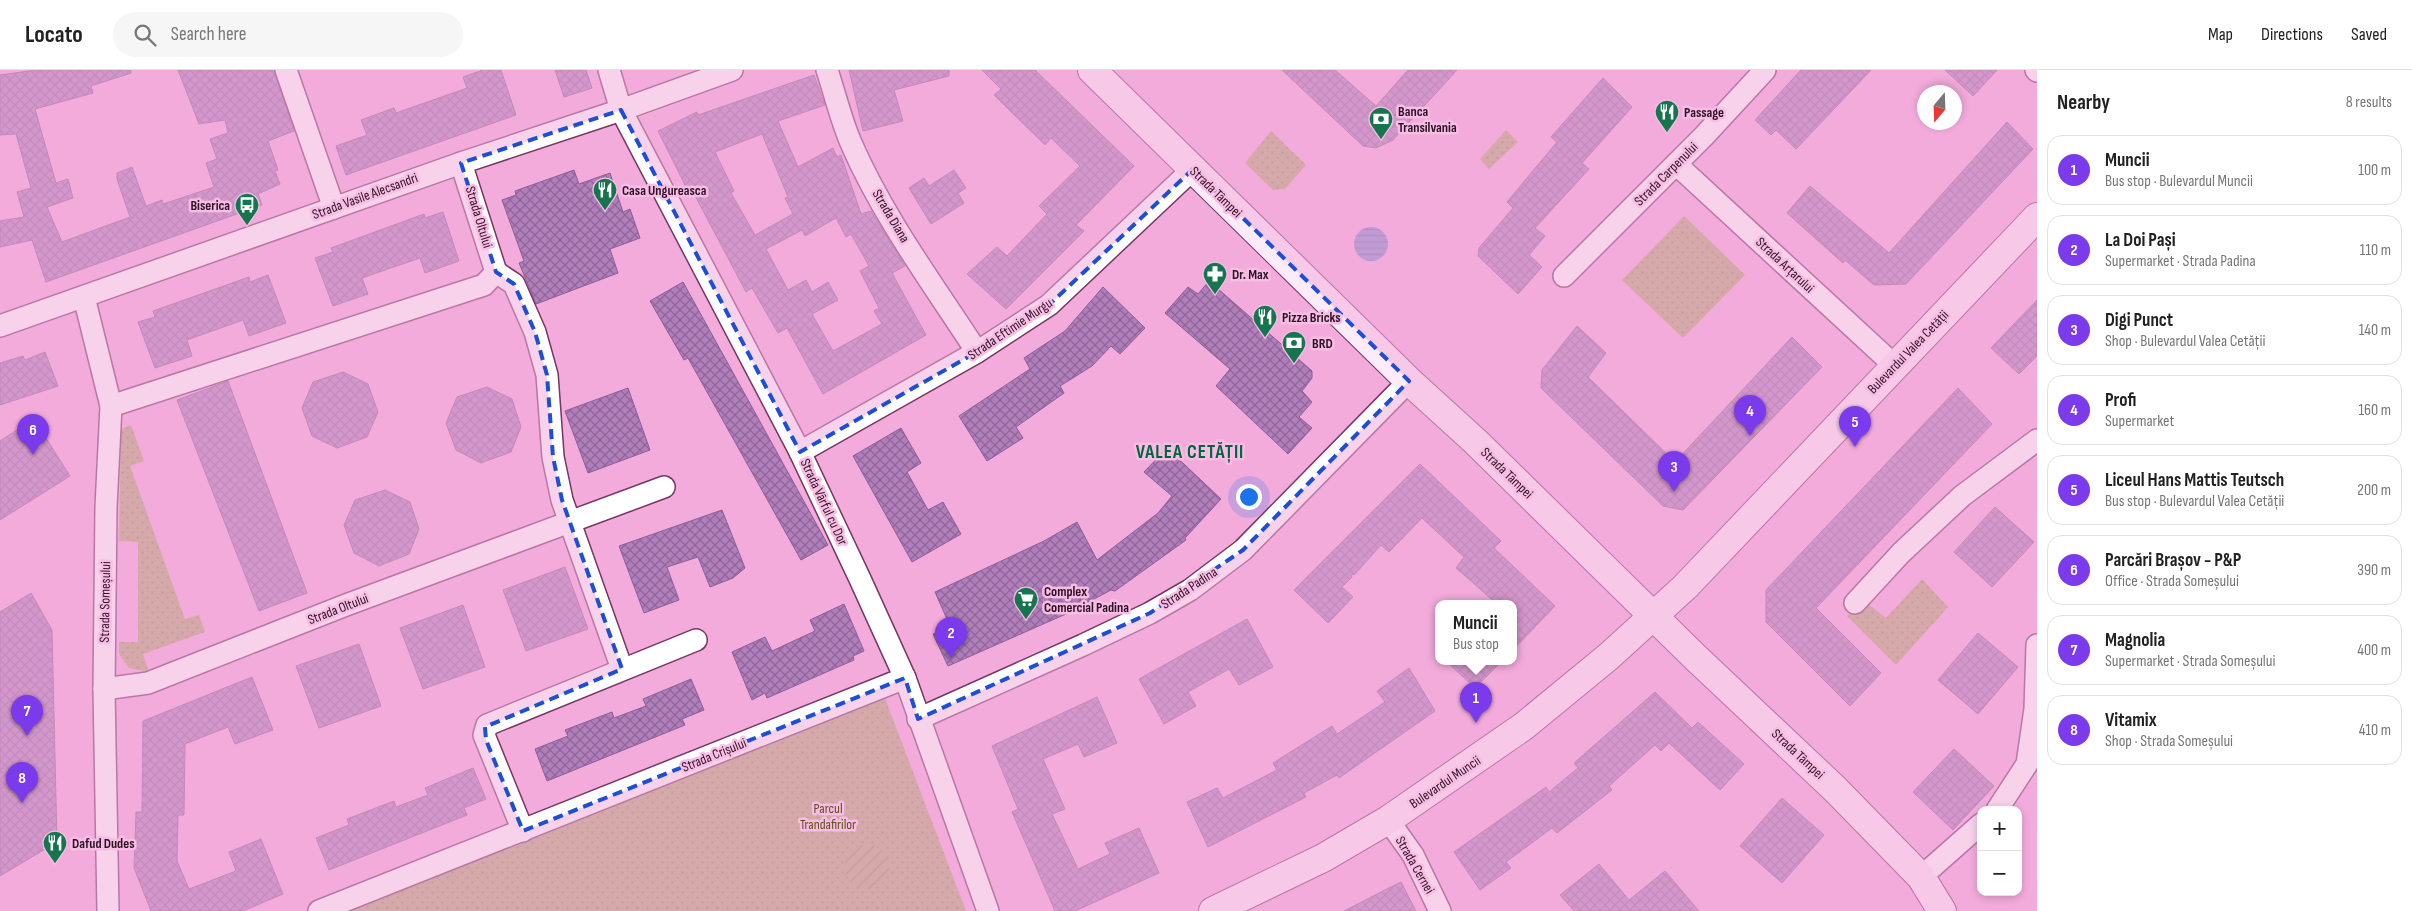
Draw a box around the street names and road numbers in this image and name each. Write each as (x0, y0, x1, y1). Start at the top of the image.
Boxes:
street label: Strada Carpenului (1631, 139, 1701, 209)
street label: Strada Tâmpei (1186, 163, 1246, 221)
street label: Strada Vasile Alecsandri (310, 169, 420, 223)
street label: Strada Oltului (462, 184, 496, 250)
street label: Strada Diana (868, 186, 914, 246)
street label: Strada Arțarului (1752, 234, 1818, 296)
street label: Strada Eftimie Murgu (965, 294, 1056, 364)
street label: Bulevardul Valea Cetății (1864, 307, 1952, 397)
street label: Strada Tâmpei (1477, 444, 1537, 502)
street label: Strada Vârful cu Dor (797, 456, 851, 548)
street label: Strada Someșului (96, 561, 114, 643)
street label: Strada Padina (1158, 563, 1220, 613)
street label: Strada Oltului (305, 590, 371, 628)
street label: Strada Tâmpei (1768, 725, 1828, 783)
street label: Strada Crișului (679, 734, 749, 776)
street label: Bulevardul Muncii (1406, 752, 1484, 812)
street label: Strada Cernei (1392, 833, 1438, 897)

